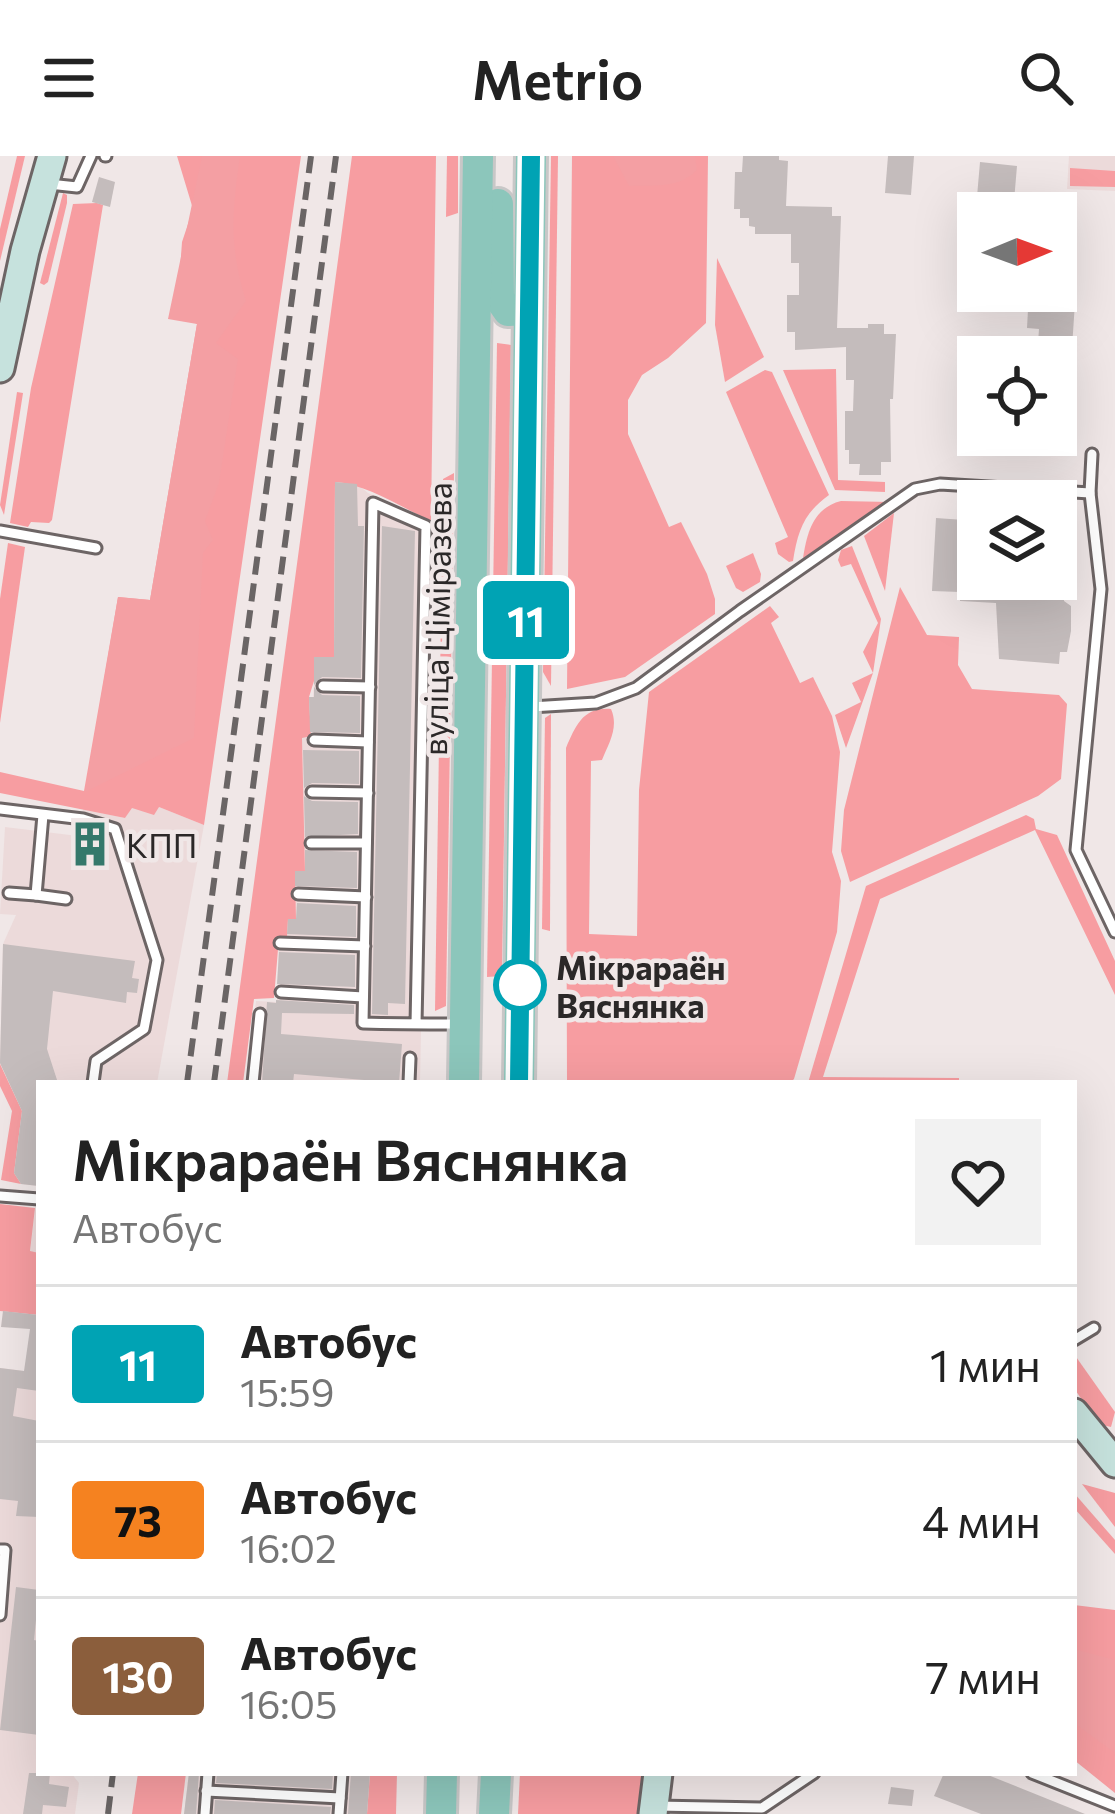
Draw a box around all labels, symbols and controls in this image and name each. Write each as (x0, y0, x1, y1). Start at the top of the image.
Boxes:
icon: menu (36, 45, 102, 111)
text: Metrio (472, 45, 643, 111)
icon: search (1013, 45, 1079, 111)
north arrow (957, 192, 1077, 312)
map controls (957, 192, 1077, 600)
button: locate (957, 336, 1077, 456)
button: layers (957, 480, 1077, 600)
street label: вуліца Ціміразева (413, 482, 459, 756)
line badge: 11 (472, 581, 580, 659)
text: 11 (507, 594, 545, 646)
building icon: КПП (65, 819, 115, 869)
place label: КПП (126, 824, 197, 865)
place label: Мікрараён Вяснянка (556, 946, 726, 1025)
marker: Мікрараён Вяснянка (495, 960, 545, 1010)
button: heart (915, 1119, 1041, 1245)
text: Мікрараён Вяснянка (72, 1123, 628, 1193)
text: Автобус (72, 1203, 223, 1251)
text: Автобус (240, 1312, 417, 1367)
text: 1 мин (930, 1336, 1041, 1391)
text: 11 (119, 1338, 157, 1390)
text: 15:59 (240, 1367, 334, 1415)
text: Автобус (240, 1468, 417, 1523)
text: 4 мин (922, 1492, 1041, 1547)
text: 73 (114, 1494, 162, 1546)
text: 16:02 (240, 1523, 337, 1571)
text: Автобус (240, 1624, 417, 1679)
text: 7 мин (925, 1648, 1041, 1703)
text: 130 (102, 1650, 174, 1702)
text: 16:05 (240, 1679, 337, 1727)

